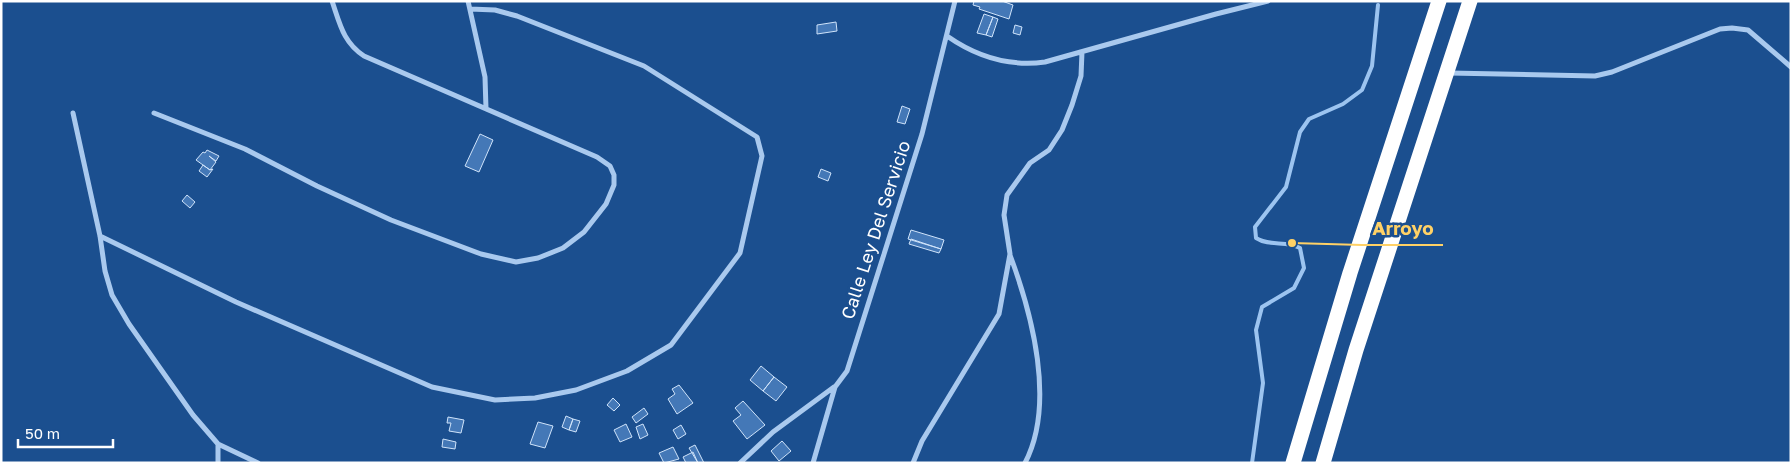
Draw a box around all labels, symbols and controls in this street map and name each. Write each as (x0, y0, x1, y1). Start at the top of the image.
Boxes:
street label: Calle Ley Del Servicio (836, 138, 914, 322)
callout: Arroyo (1362, 211, 1443, 245)
text: Arroyo (1372, 216, 1434, 239)
scale bar (18, 416, 112, 448)
text: 50 m (25, 424, 60, 442)

